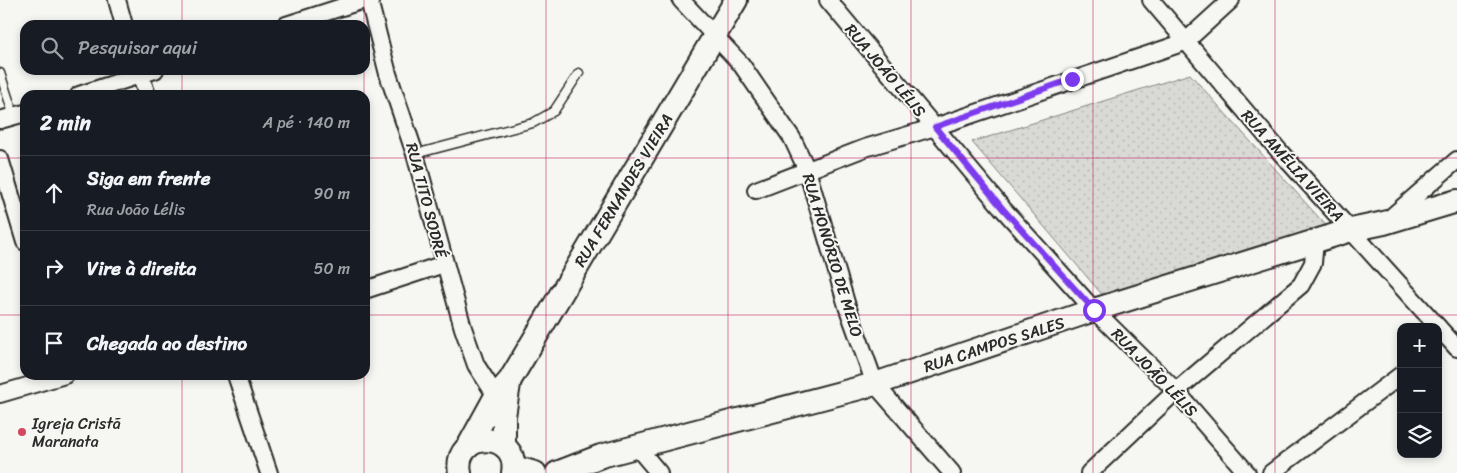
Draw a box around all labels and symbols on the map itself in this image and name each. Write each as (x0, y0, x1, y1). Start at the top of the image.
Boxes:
street label: RUA JOÃO LÉLIS (837, 17, 934, 124)
route end (1061, 68, 1084, 91)
street label: RUA AMÉLIA VIEIRA (1234, 102, 1351, 228)
street label: RUA FERNANDES VIEIRA (566, 108, 681, 273)
street label: RUA TITO SODRÉ (397, 139, 456, 262)
street label: RUA HONÓRIO DE MELO (794, 170, 871, 341)
route start (1083, 299, 1106, 322)
street label: RUA CAMPOS SALES (920, 308, 1069, 381)
street label: RUA JOÃO LÉLIS (1104, 321, 1205, 424)
place label: Igreja Cristã Maranata (31, 409, 122, 456)
marker: Igreja Cristã Maranata (16, 426, 28, 438)

